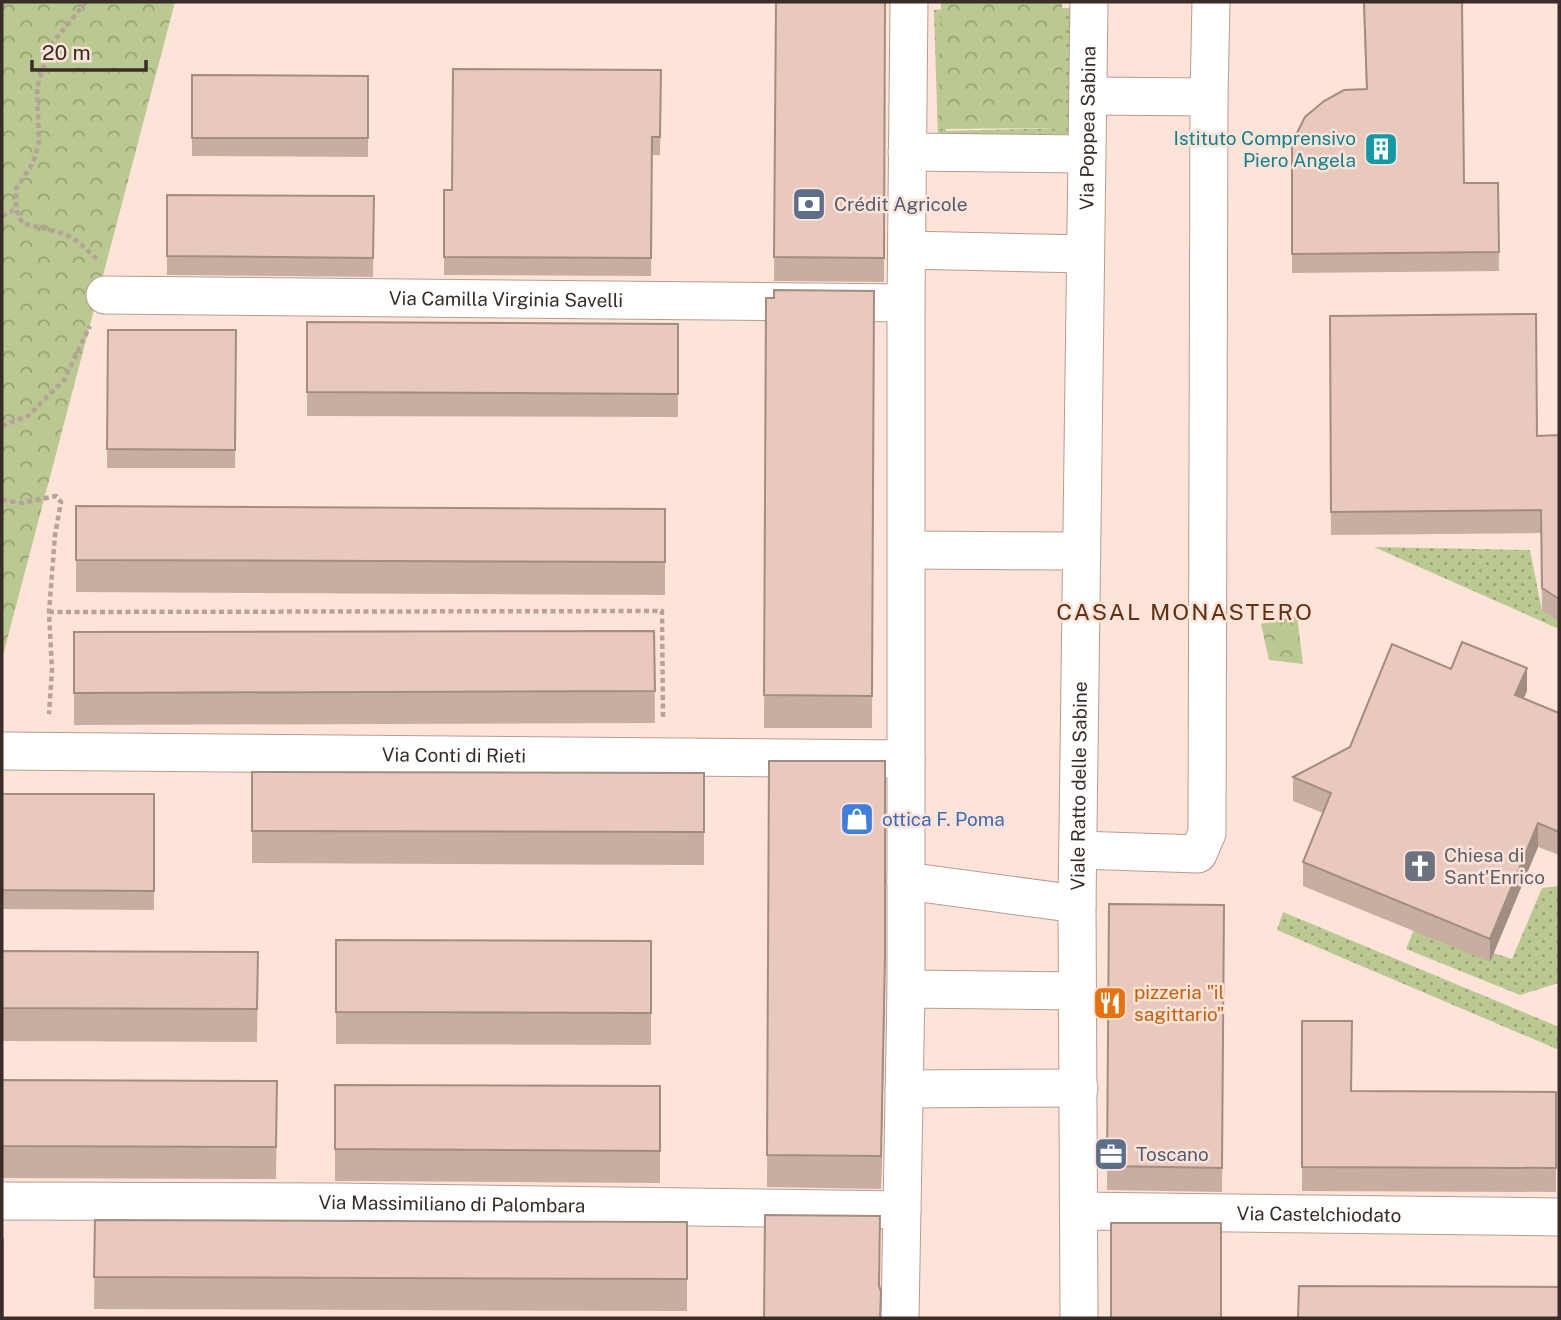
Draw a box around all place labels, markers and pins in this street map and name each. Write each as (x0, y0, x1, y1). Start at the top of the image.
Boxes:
place label: Istituto Comprensivo Piero Angela (1174, 127, 1356, 171)
building icon: Istituto Comprensivo Piero Angela (1362, 130, 1400, 168)
bank icon: Crédit Agricole (790, 185, 828, 223)
place label: Crédit Agricole (834, 193, 967, 215)
shop icon: ottica F. Poma (838, 800, 876, 838)
place label: ottica F. Poma (882, 808, 1005, 830)
place label: Chiesa di Sant'Enrico (1444, 844, 1545, 888)
church icon: Chiesa di Sant'Enrico (1401, 847, 1439, 885)
place label: pizzeria "il sagittario" (1134, 981, 1225, 1025)
restaurant icon: pizzeria "il sagittario" (1091, 984, 1129, 1022)
office icon: Toscano (1092, 1135, 1130, 1173)
place label: Toscano (1136, 1143, 1209, 1165)

